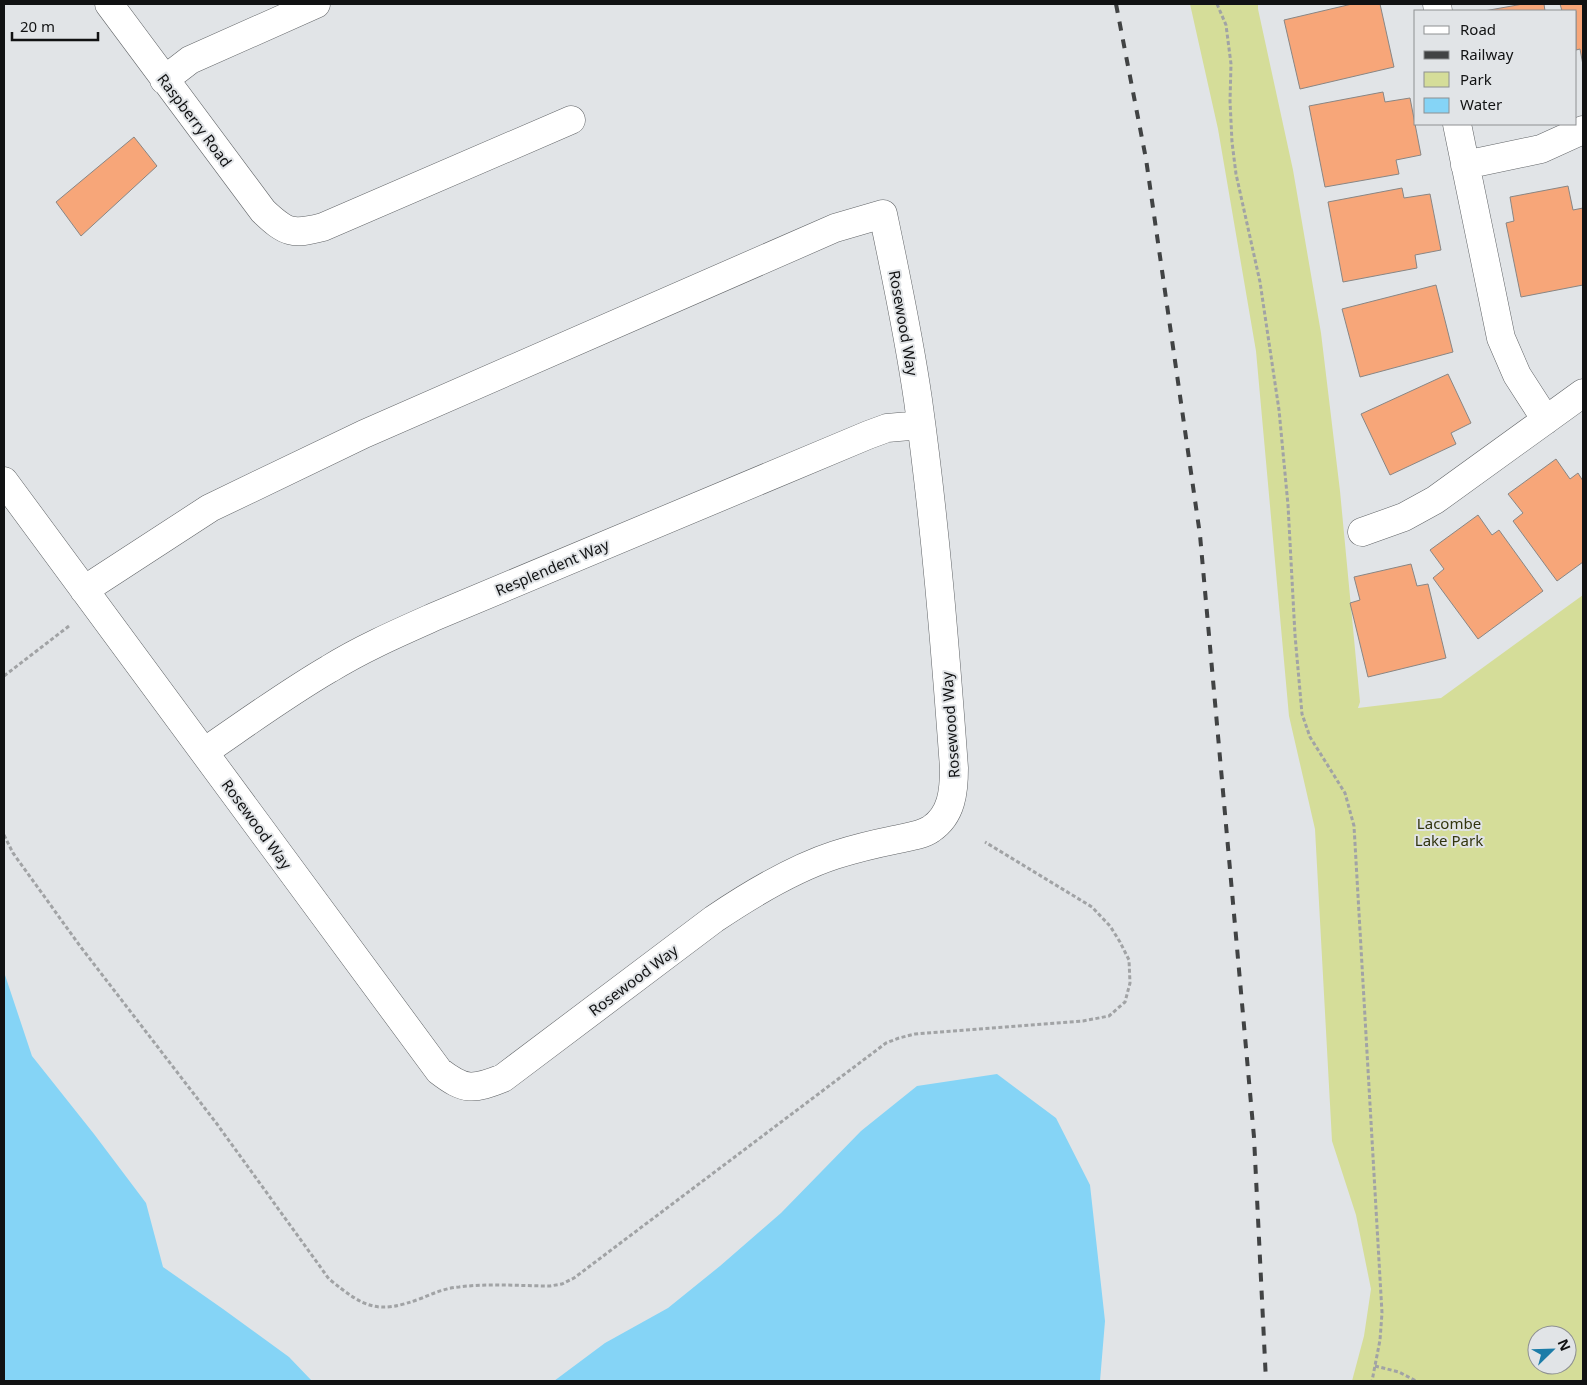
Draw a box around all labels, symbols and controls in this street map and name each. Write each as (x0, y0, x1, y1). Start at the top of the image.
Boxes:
scale bar (12, 10, 99, 42)
legend (1414, 10, 1577, 125)
text: 20 m (20, 16, 55, 36)
text: Road (1460, 19, 1496, 39)
text: Railway (1460, 44, 1514, 64)
street label: Raspberry Road (153, 69, 237, 171)
text: Park (1460, 69, 1492, 89)
text: Water (1460, 94, 1502, 114)
street label: Rosewood Way (885, 269, 923, 378)
street label: Resplendent Way (492, 534, 612, 600)
street label: Rosewood Way (936, 671, 964, 779)
street label: Rosewood Way (218, 775, 297, 873)
park label: Lacombe Lake Park (1415, 813, 1483, 850)
street label: Rosewood Way (584, 940, 682, 1020)
north arrow (1527, 1325, 1577, 1375)
text: N (1553, 1336, 1575, 1354)

